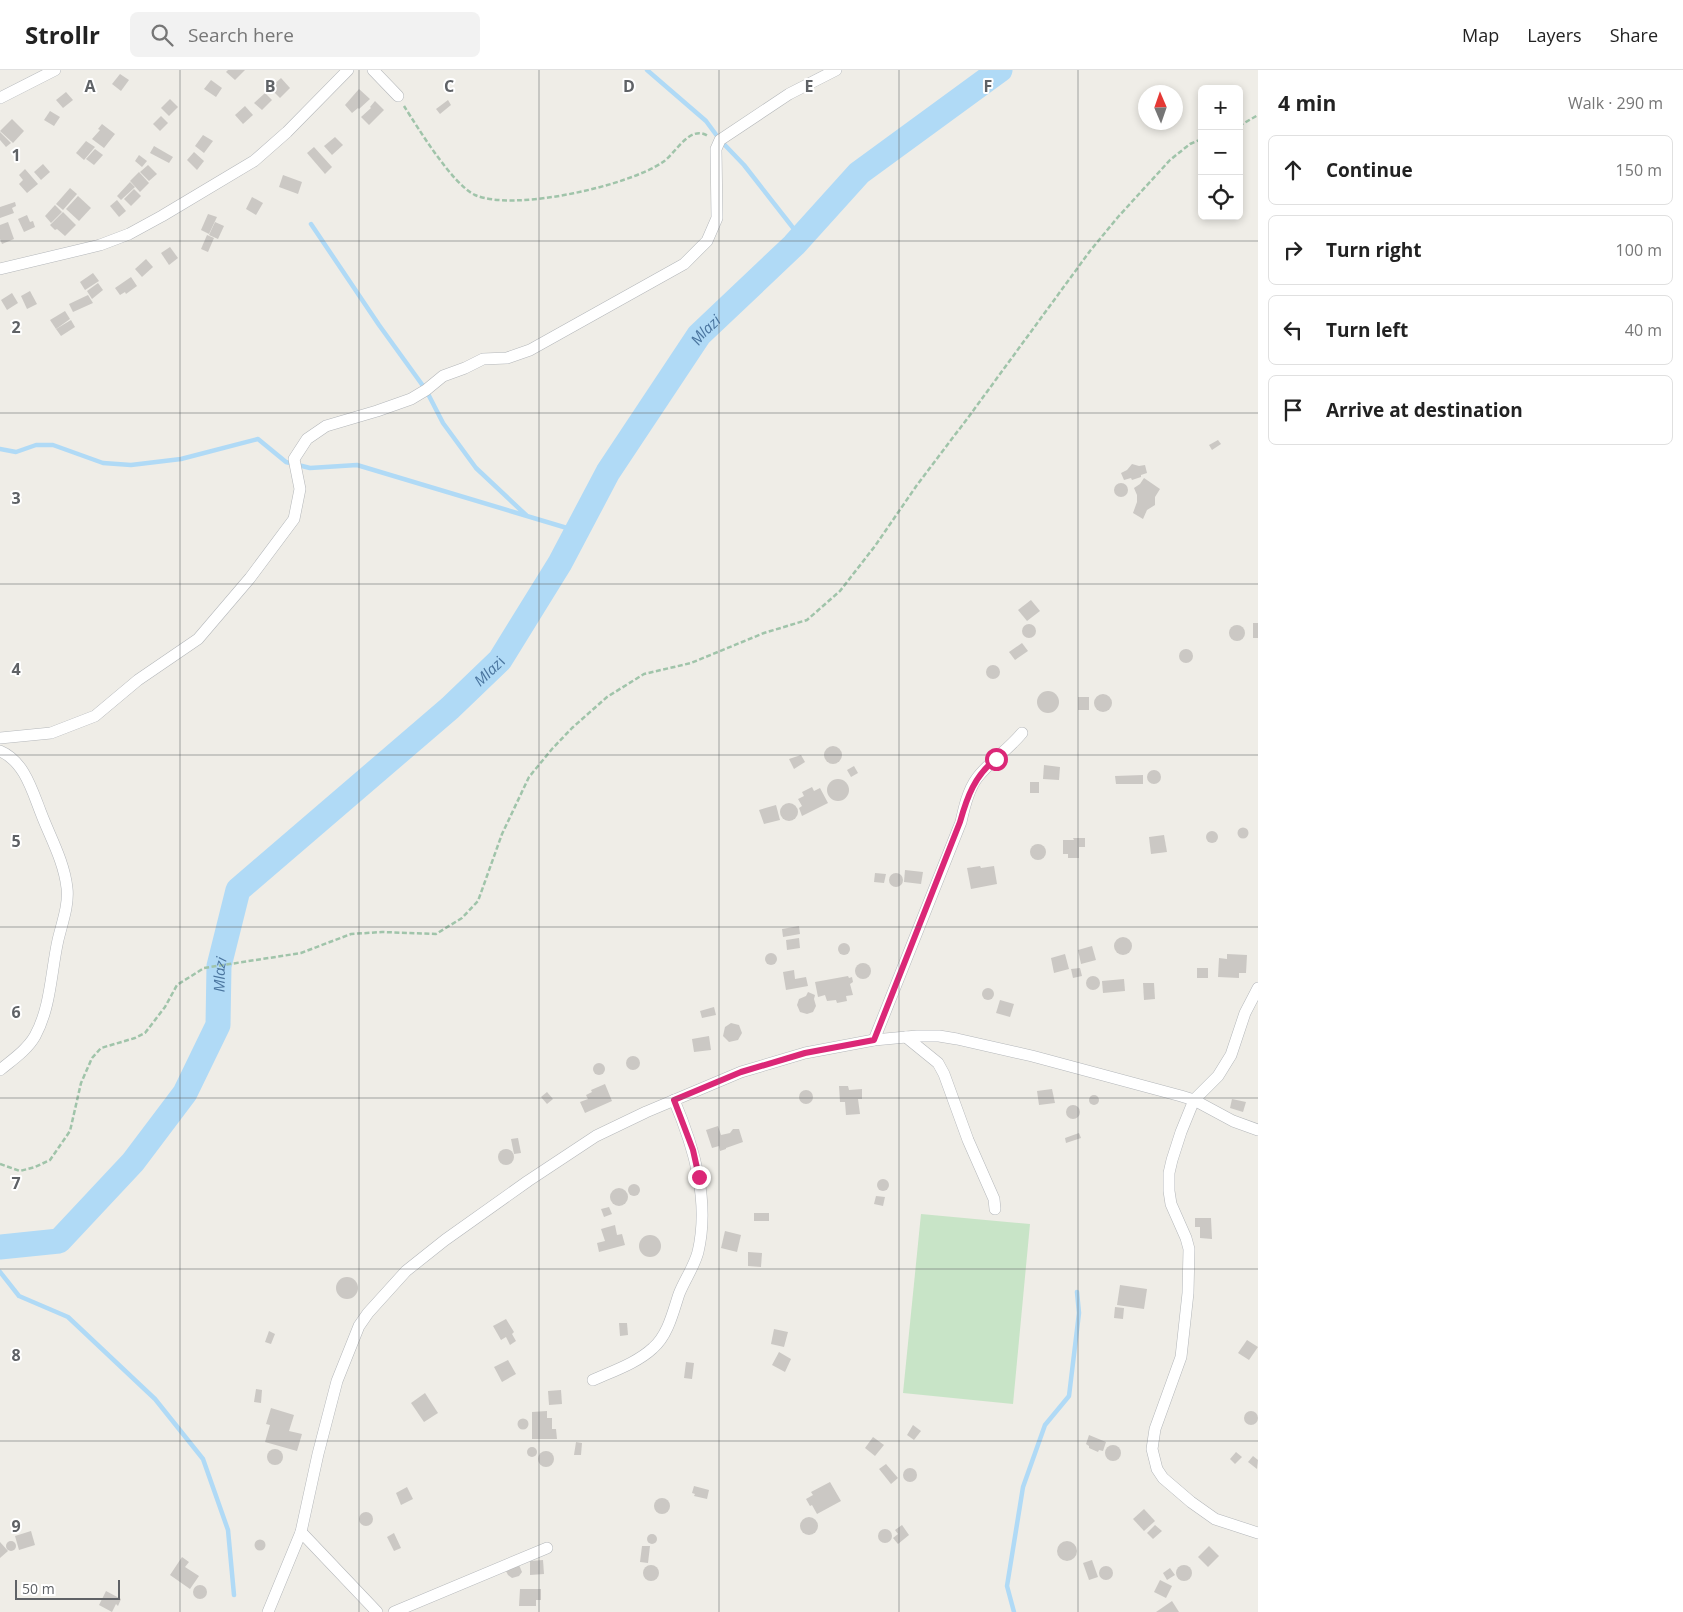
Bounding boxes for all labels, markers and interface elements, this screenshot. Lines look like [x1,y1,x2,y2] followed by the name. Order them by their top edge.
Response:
[130,12,480,57] search box
[25,18,100,51] text: Strollr
[148,21,176,49] icon: search
[188,22,294,48] text: Search here
[1462,23,1499,47] text: Map
[1527,23,1582,47] text: Layers
[1610,23,1658,47] text: Share
[84,75,96,97] text: A
[265,75,275,97] text: B
[444,75,454,97] text: C
[623,75,635,97] text: D
[805,75,814,97] text: E
[984,75,992,97] text: F
[1138,85,1183,130] north arrow
[1198,85,1243,220] map controls
[1198,85,1243,130] button: +
[1278,89,1336,117] text: 4 min
[1568,92,1663,114] text: Walk · 290 m
[1198,130,1243,175] button: −
[11,144,21,166] text: 1
[1279,156,1307,184] icon: ahead
[1326,157,1413,183] text: Continue
[1616,159,1662,181] text: 150 m
[1198,175,1243,220] button: locate
[1279,236,1307,264] icon: right
[1326,237,1421,263] text: Turn right
[1616,239,1662,261] text: 100 m
[685,310,725,349] water label: Mlazi
[11,316,21,338] text: 2
[1279,316,1307,344] icon: left
[1326,317,1408,343] text: Turn left
[1625,319,1662,341] text: 40 m
[1279,396,1307,424] icon: arrive
[1326,397,1523,423] text: Arrive at destination
[11,487,21,509] text: 3
[469,653,510,690] water label: Mlazi
[11,658,21,680] text: 4
[985,748,1008,771] route start
[11,830,21,852] text: 5
[209,955,231,992] water label: Mlazi
[11,1001,21,1023] text: 6
[688,1166,711,1189] route end
[11,1172,21,1194] text: 7
[11,1344,21,1366] text: 8
[11,1515,21,1537] text: 9
[15,1577,120,1600] scale bar
[22,1579,55,1598] text: 50 m

